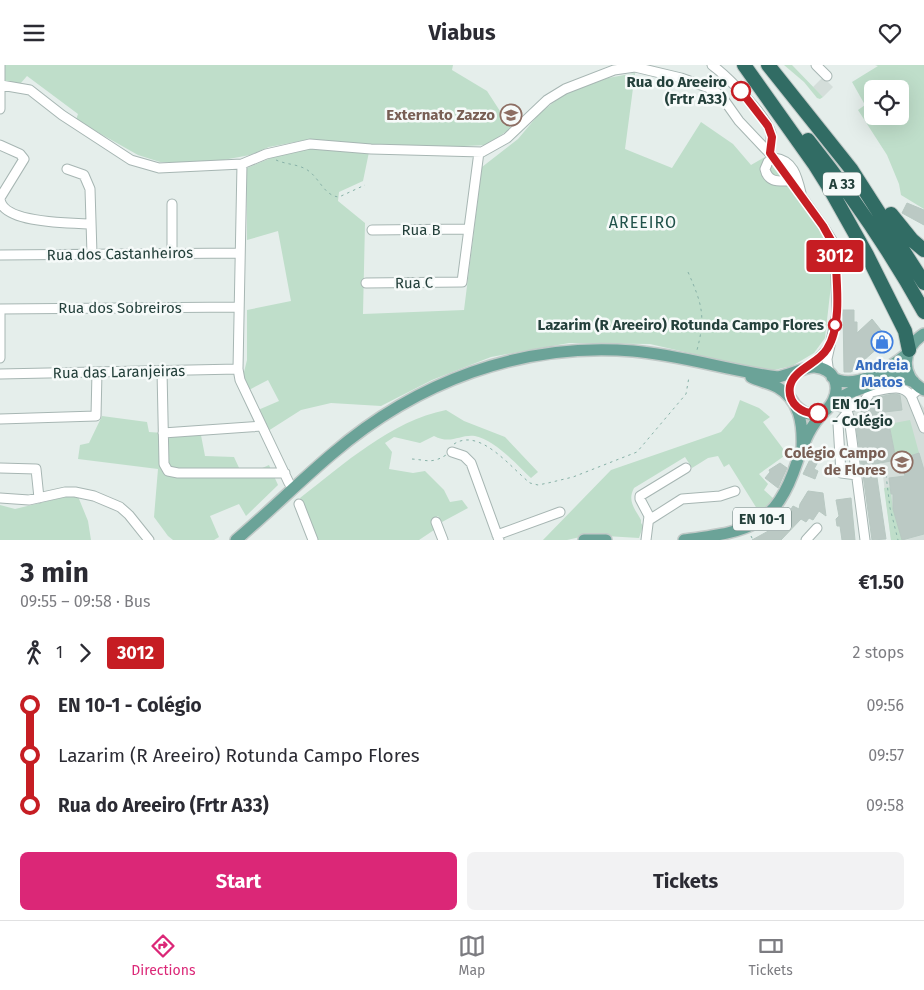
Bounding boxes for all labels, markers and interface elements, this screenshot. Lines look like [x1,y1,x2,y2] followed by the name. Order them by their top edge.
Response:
[20,19,48,47] icon: menu
[428,19,496,46] text: Viabus
[876,19,904,47] icon: heart
[627,73,727,108] place label: Rua do Areeiro (Frtr A33)
[864,80,909,125] map controls
[864,80,909,125] button: locate
[731,81,751,101] marker: Rua do Areeiro (Frtr A33)
[499,103,523,127] school or university icon: Externato Zazzo
[386,106,495,124] place label: Externato Zazzo
[823,173,861,195] road number: A 33
[609,213,677,232] district label: AREEIRO
[401,221,441,239] street label: Rua B
[800,240,870,272] line badge: 3012
[47,244,193,264] street label: Rua dos Castanheiros
[816,245,854,267] text: 3012
[395,274,434,292] street label: Rua C
[58,299,182,317] street label: Rua dos Sobreiros
[538,316,824,334] place label: Lazarim (R Areeiro) Rotunda Campo Flores
[828,318,842,332] marker: Lazarim (R Areeiro) Rotunda Campo Flores
[870,330,894,354] shop icon: Andreia Matos
[855,356,908,391] place label: Andreia Matos
[53,362,185,382] street label: Rua das Laranjeiras
[832,395,893,430] place label: EN 10-1 - Colégio
[808,403,828,423] marker: EN 10-1 - Colégio
[784,444,886,479] place label: Colégio Campo de Flores
[890,450,914,474] school or university icon: Colégio Campo de Flores
[733,507,791,531] road number: EN 10-1
[20,556,89,589] text: 3 min
[858,571,904,594] text: €1.50
[20,592,151,611] text: 09:55 – 09:58 · Bus
[20,639,48,667] icon: walk
[71,639,99,667] icon: forward
[117,642,154,664] text: 3012
[56,643,63,662] text: 1
[853,643,904,662] text: 2 stops
[58,694,202,717] text: EN 10-1 - Colégio
[866,696,904,715] text: 09:56
[58,744,420,767] text: Lazarim (R Areeiro) Rotunda Campo Flores
[868,746,904,765] text: 09:57
[58,794,269,817] text: Rua do Areeiro (Frtr A33)
[866,796,904,815] text: 09:58
[20,852,457,910] button: Start
[467,852,904,910] button: Tickets
[131,932,195,979] tab: Directions
[458,932,486,979] tab: Map
[749,932,793,979] tab: Tickets

